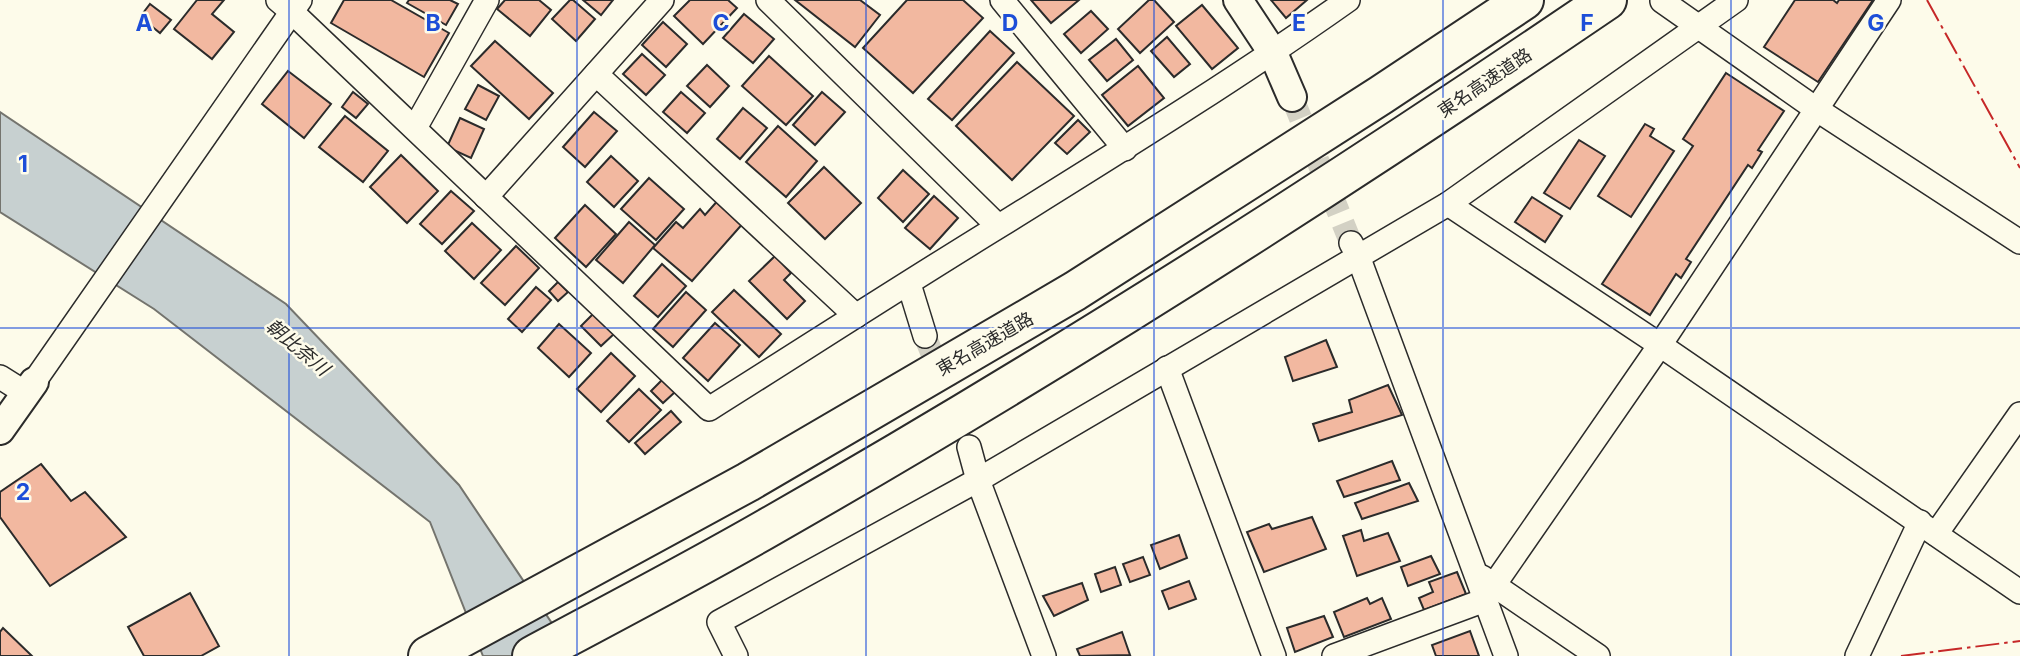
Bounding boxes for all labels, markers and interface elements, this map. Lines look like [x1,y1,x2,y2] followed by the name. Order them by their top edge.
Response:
[135,9,153,37] text: A
[425,9,441,37] text: B
[712,9,730,37] text: C
[1002,9,1018,37] text: D
[1292,9,1306,37] text: E
[1580,9,1594,37] text: F
[1867,9,1885,37] text: G
[1434,44,1535,121] street label: 東名高速道路
[18,150,28,178] text: 1
[933,307,1037,380] street label: 東名高速道路
[261,314,336,382] water label: 朝比奈川
[16,478,30,506] text: 2

